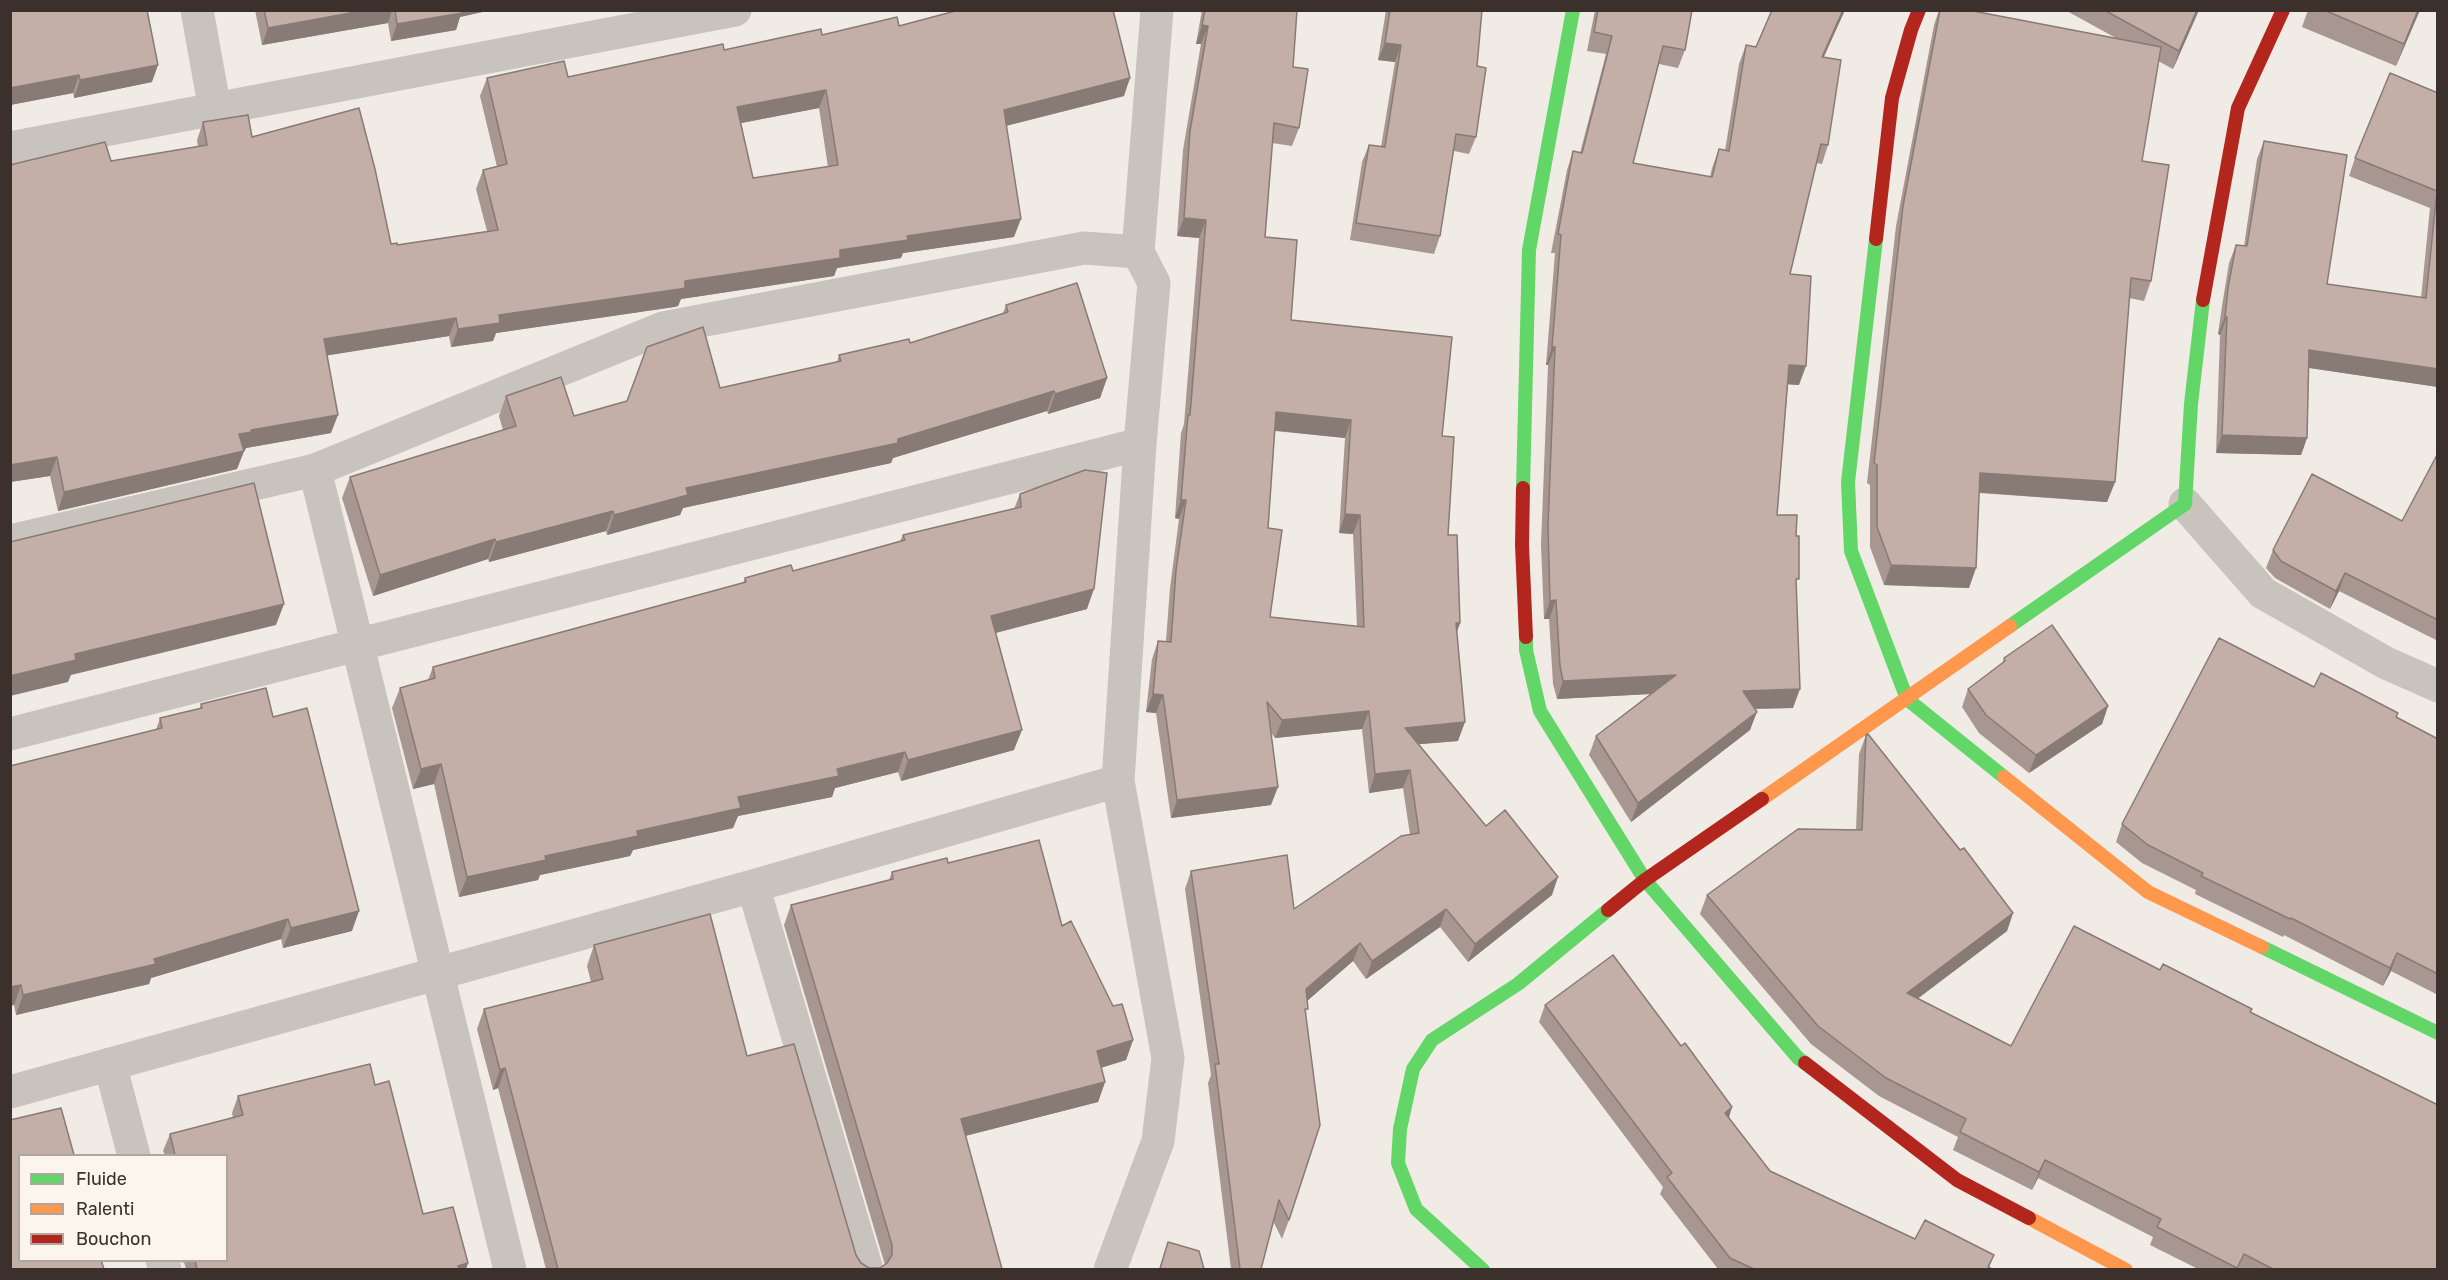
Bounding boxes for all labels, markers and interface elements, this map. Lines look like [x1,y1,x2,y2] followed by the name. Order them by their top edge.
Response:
[18,1154,228,1262] legend
[76,1168,127,1190] text: Fluide
[76,1198,134,1220] text: Ralenti
[76,1228,151,1250] text: Bouchon

